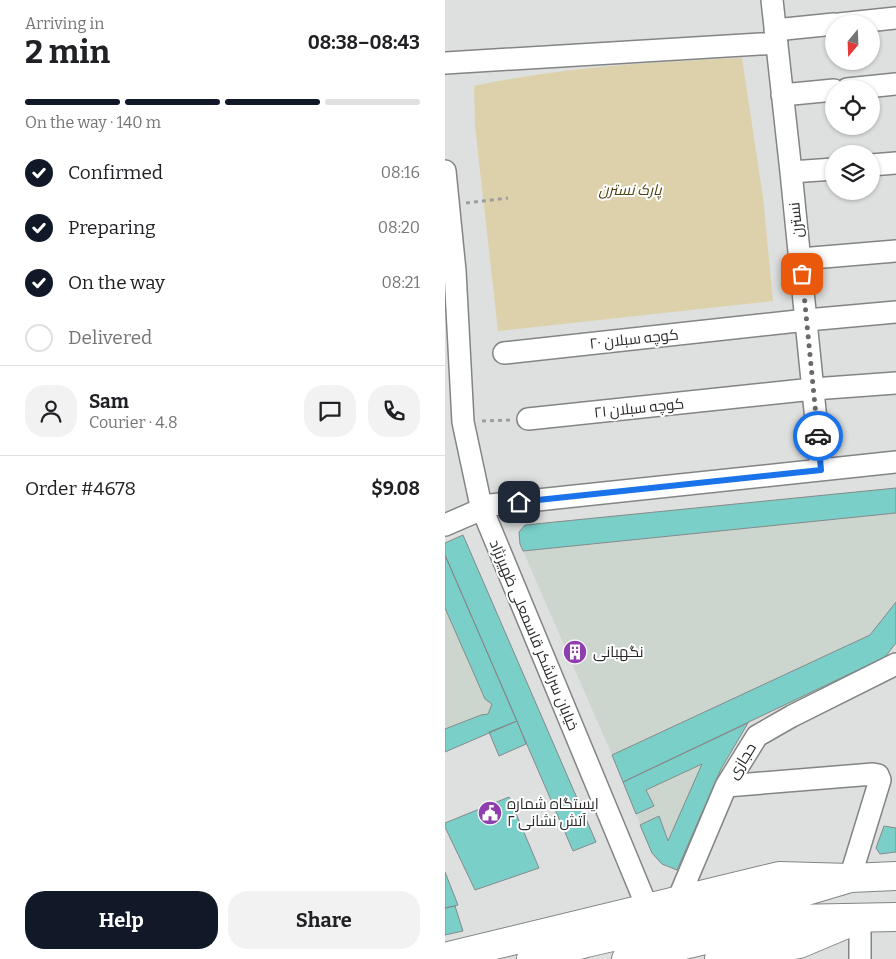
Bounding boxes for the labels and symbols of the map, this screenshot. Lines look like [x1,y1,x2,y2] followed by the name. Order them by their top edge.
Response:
[825,15,880,70] north arrow
[599,181,662,200] park label: پارک نسترن
[785,201,808,239] street label: نسترن
[781,253,823,295] pin
[589,325,680,354] street label: کوچه سبلان ۲۰
[593,394,685,423] street label: کوچه سبلان ۲۱
[793,411,843,461] courier
[498,481,540,523] pin
[485,537,582,734] street label: خیابان سرلشکر قاسمعلی ظهیرنژاد
[562,639,588,665] building icon: نگهبانی
[593,643,644,662] place label: نگهبانی
[724,740,761,783] street label: حجازی
[507,795,599,831] place label: ایستگاه شماره ۲ آتش نشانی
[477,800,503,826] public building icon: ایستگاه شماره ۲ آتش نشانی

